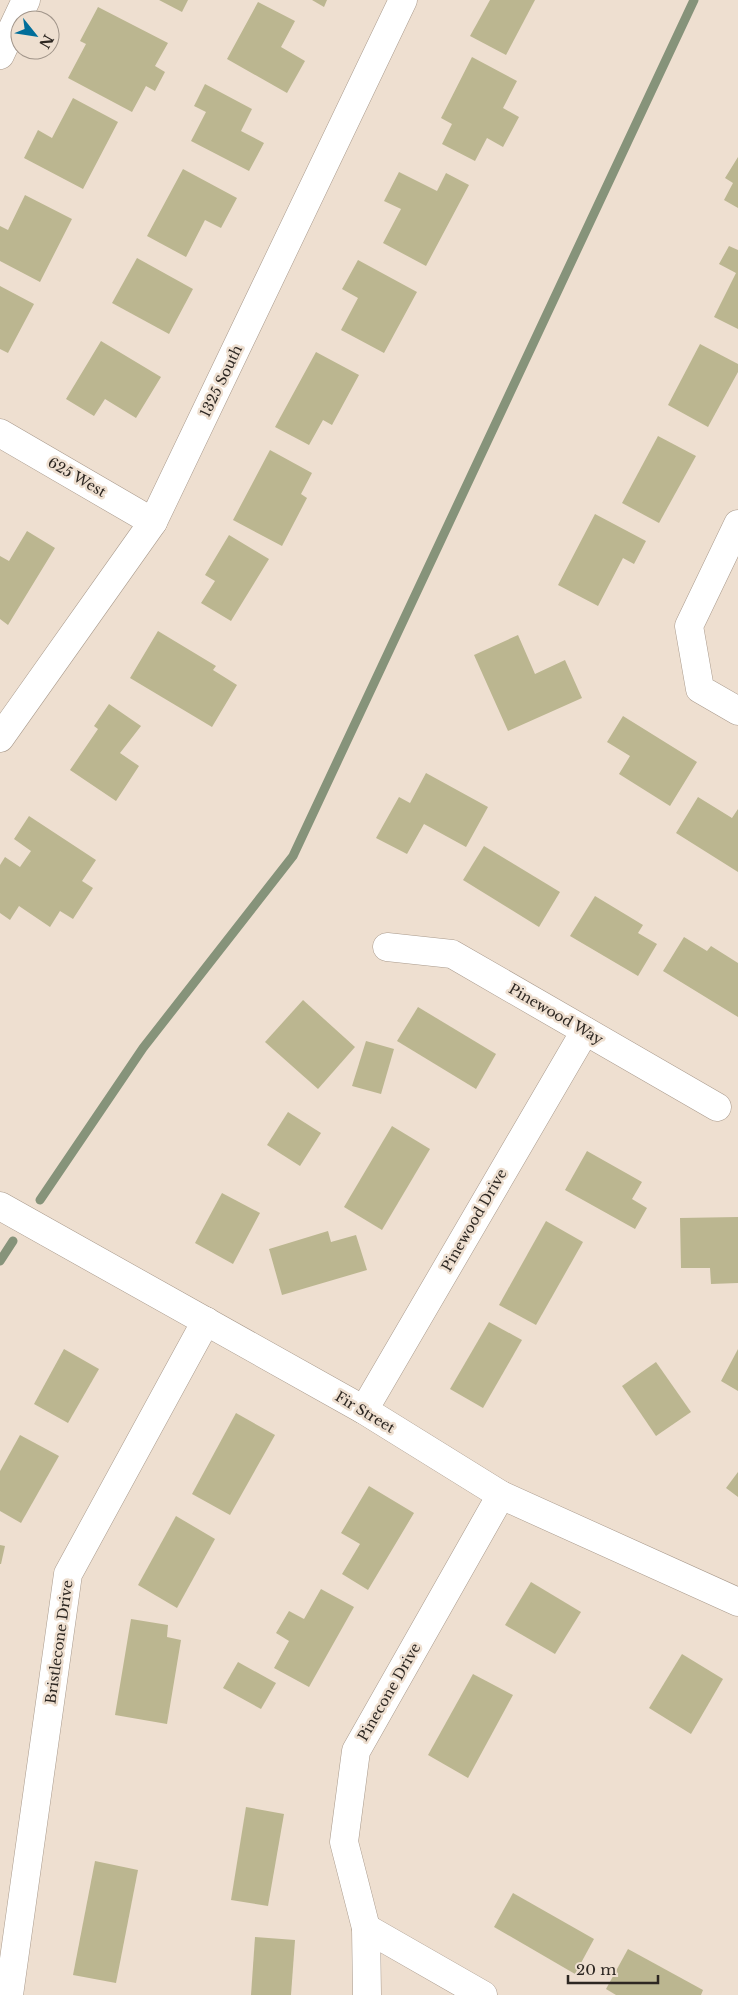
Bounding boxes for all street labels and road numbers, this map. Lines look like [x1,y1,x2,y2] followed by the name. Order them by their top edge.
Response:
[196,342,246,420] street label: 1325 South
[45,453,110,501] street label: 625 West
[505,980,607,1048] street label: Pinewood Way
[437,1166,511,1274] street label: Pinewood Drive
[332,1387,399,1437] street label: Fir Street
[41,1579,77,1705] street label: Bristlecone Drive
[354,1640,424,1744] street label: Pinecone Drive

